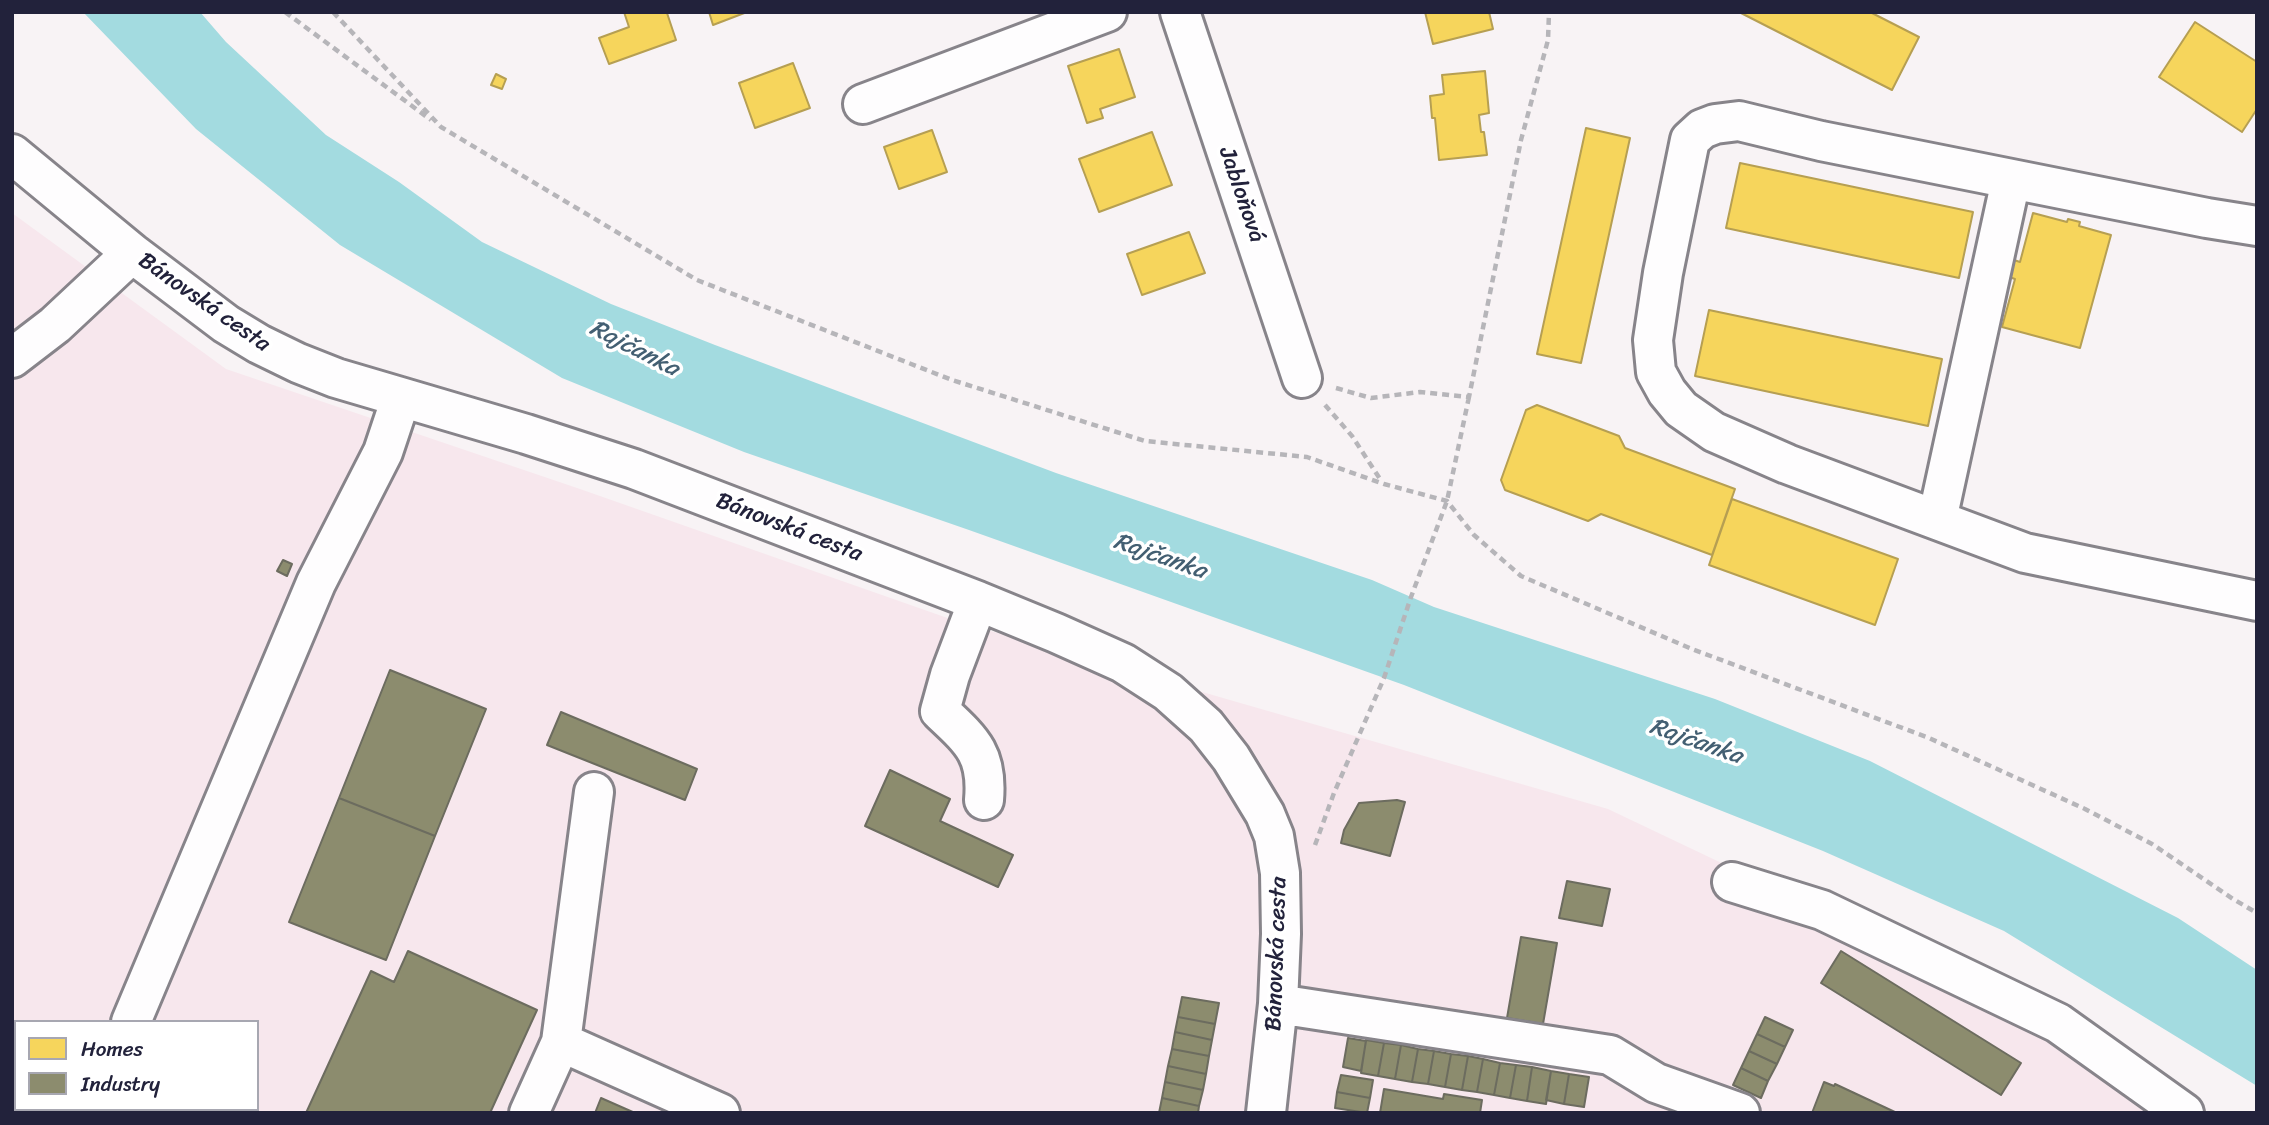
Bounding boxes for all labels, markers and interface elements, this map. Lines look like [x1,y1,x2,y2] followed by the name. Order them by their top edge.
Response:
[1212,144,1270,246] street label: Jabloňová
[133,247,275,359] street label: Bánovská cesta
[585,314,683,384] water label: Rajčanka
[712,487,866,569] street label: Bánovská cesta
[1110,528,1210,586] water label: Rajčanka
[1646,713,1746,771] water label: Rajčanka
[1261,876,1293,1032] street label: Bánovská cesta
[14,1020,259,1111] legend
[81,1030,143,1068] text: Homes
[81,1065,160,1103] text: Industry

